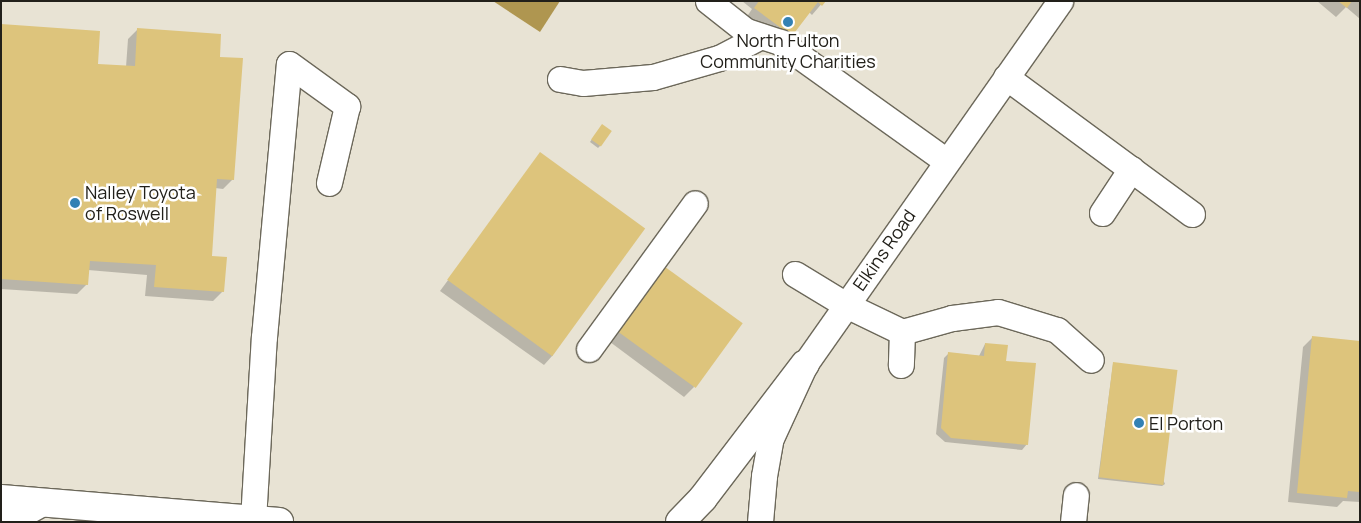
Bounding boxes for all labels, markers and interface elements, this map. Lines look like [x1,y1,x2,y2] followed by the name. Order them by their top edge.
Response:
[782,16,794,28] marker: North Fulton Community Charities
[700,30,876,72] place label: North Fulton Community Charities
[85,182,196,224] place label: Nalley Toyota of Roswell
[69,197,81,209] marker: Nalley Toyota of Roswell
[848,205,920,295] street label: Elkins Road
[1149,412,1223,434] place label: El Porton
[1133,417,1145,429] marker: El Porton

